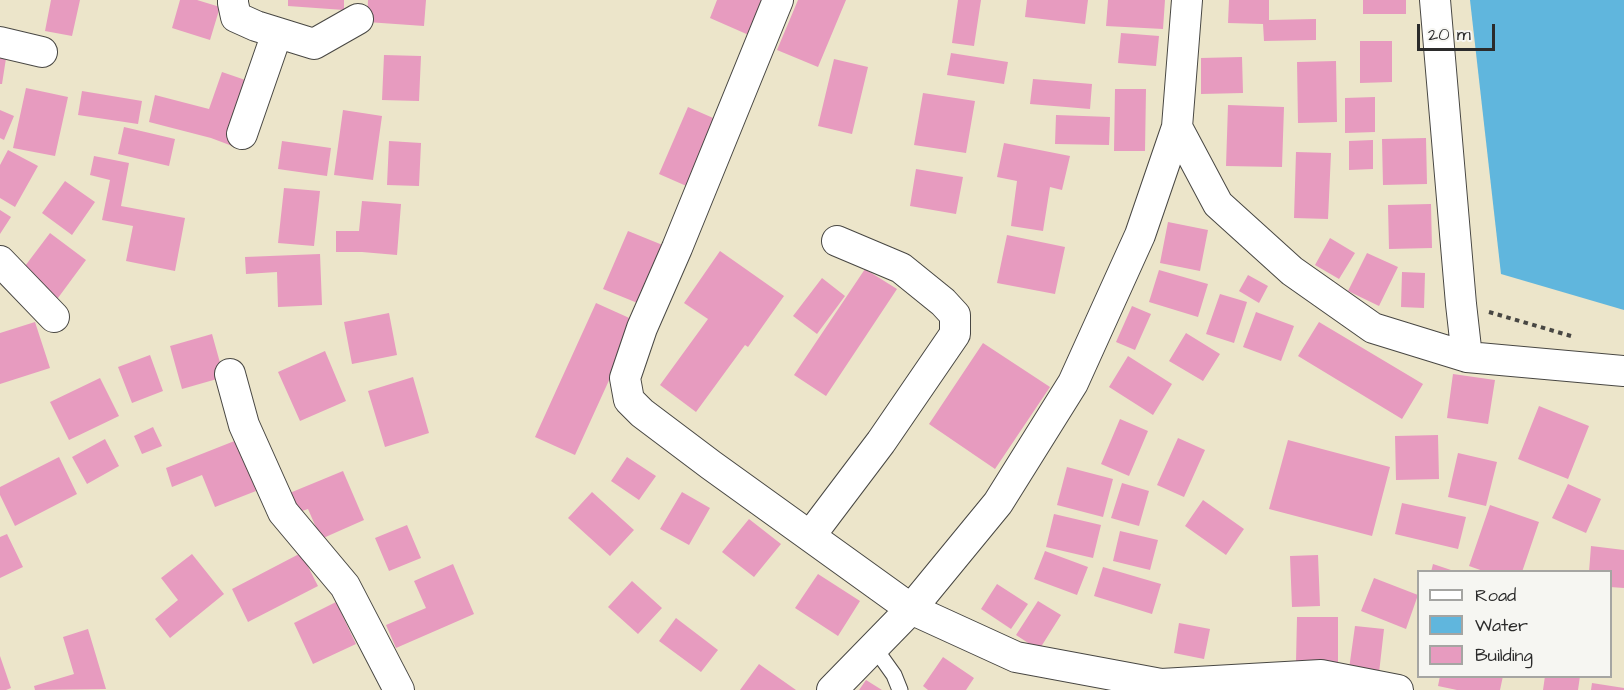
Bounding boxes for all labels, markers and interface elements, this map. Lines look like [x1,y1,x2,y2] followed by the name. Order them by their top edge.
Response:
[1420,12,1498,50] scale bar
[1428,22,1471,47] text: 20 m
[1417,570,1612,678] legend
[1475,583,1516,608] text: Road
[1475,613,1528,638] text: Water
[1475,643,1533,668] text: Building

